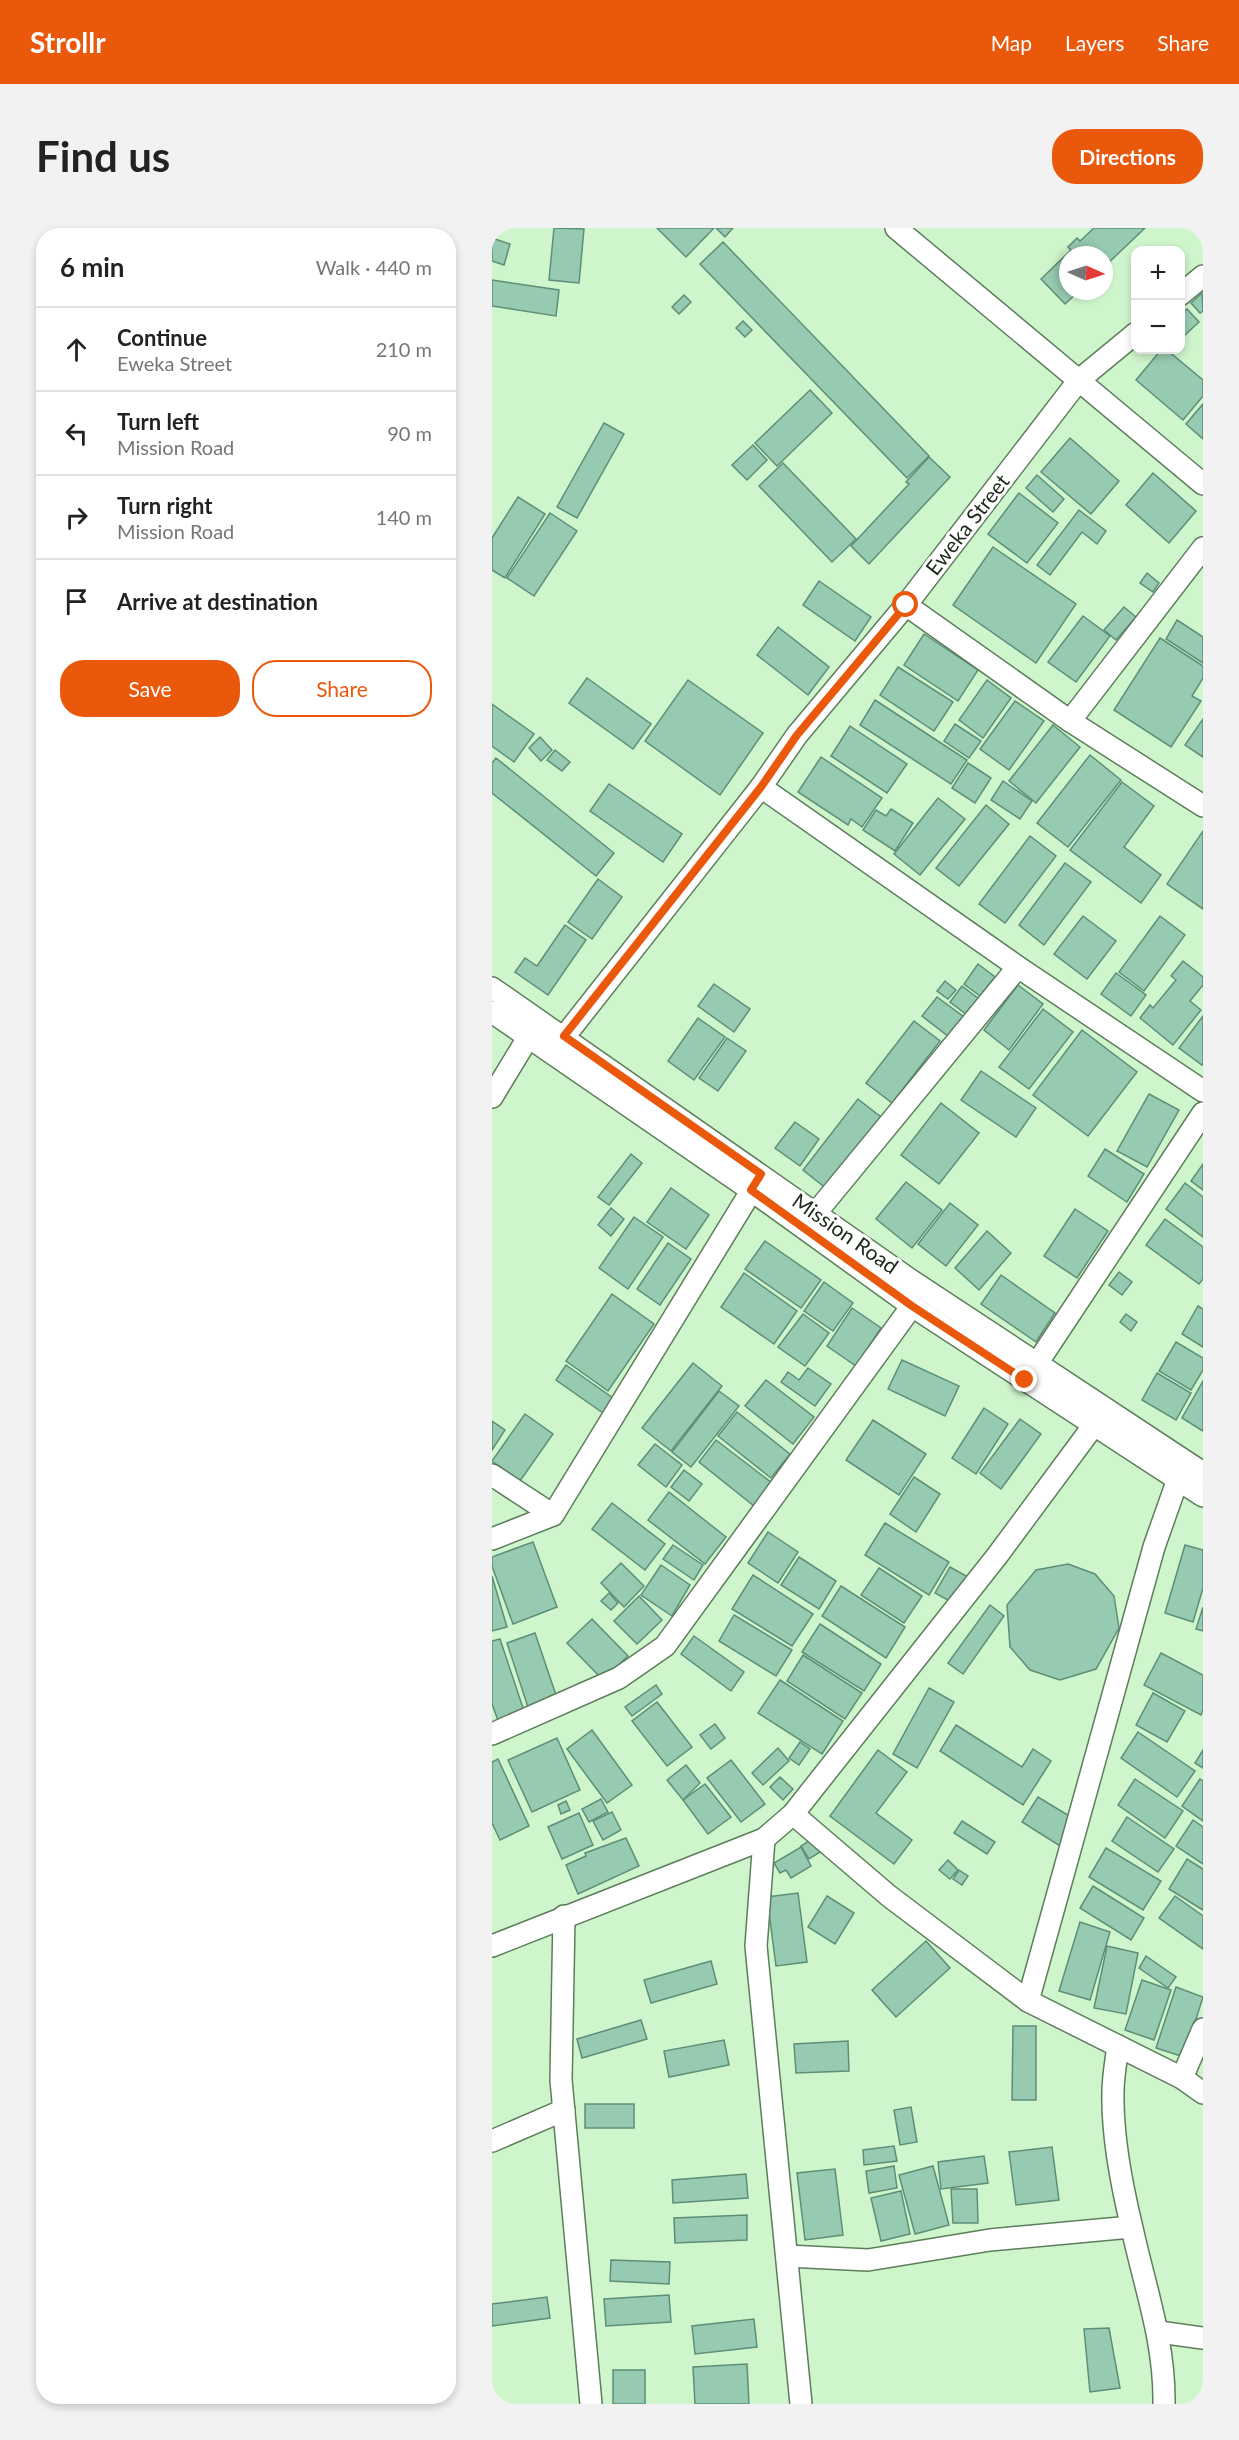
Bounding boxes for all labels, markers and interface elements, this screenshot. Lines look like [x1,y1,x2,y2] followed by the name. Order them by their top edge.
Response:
[30,25,106,59] text: Strollr
[991,30,1032,55] text: Map
[1065,30,1124,55] text: Layers
[1157,30,1209,55] text: Share
[1052,129,1203,184] button: Directions
[36,131,170,181] text: Find us
[1059,246,1113,300] north arrow
[1131,246,1185,354] map controls
[1131,246,1185,300] button: +
[60,251,124,283] text: 6 min
[316,255,432,279] text: Walk · 440 m
[1131,300,1185,354] button: −
[117,324,207,351] text: Continue
[60,333,93,366] icon: ahead
[376,337,432,361] text: 210 m
[117,351,232,375] text: Eweka Street
[117,408,199,435] text: Turn left
[60,417,93,450] icon: left
[387,421,432,445] text: 90 m
[117,435,234,459] text: Mission Road
[920,468,1014,579] street label: Eweka Street
[117,492,212,519] text: Turn right
[60,501,93,534] icon: right
[376,505,432,529] text: 140 m
[117,519,234,543] text: Mission Road
[60,585,93,618] icon: arrive
[117,588,318,615] text: Arrive at destination
[892,591,918,617] route start
[60,660,240,717] button: Save
[252,660,432,717] button: Share
[788,1187,903,1278] street label: Mission Road
[1011,1366,1037,1392] route end

